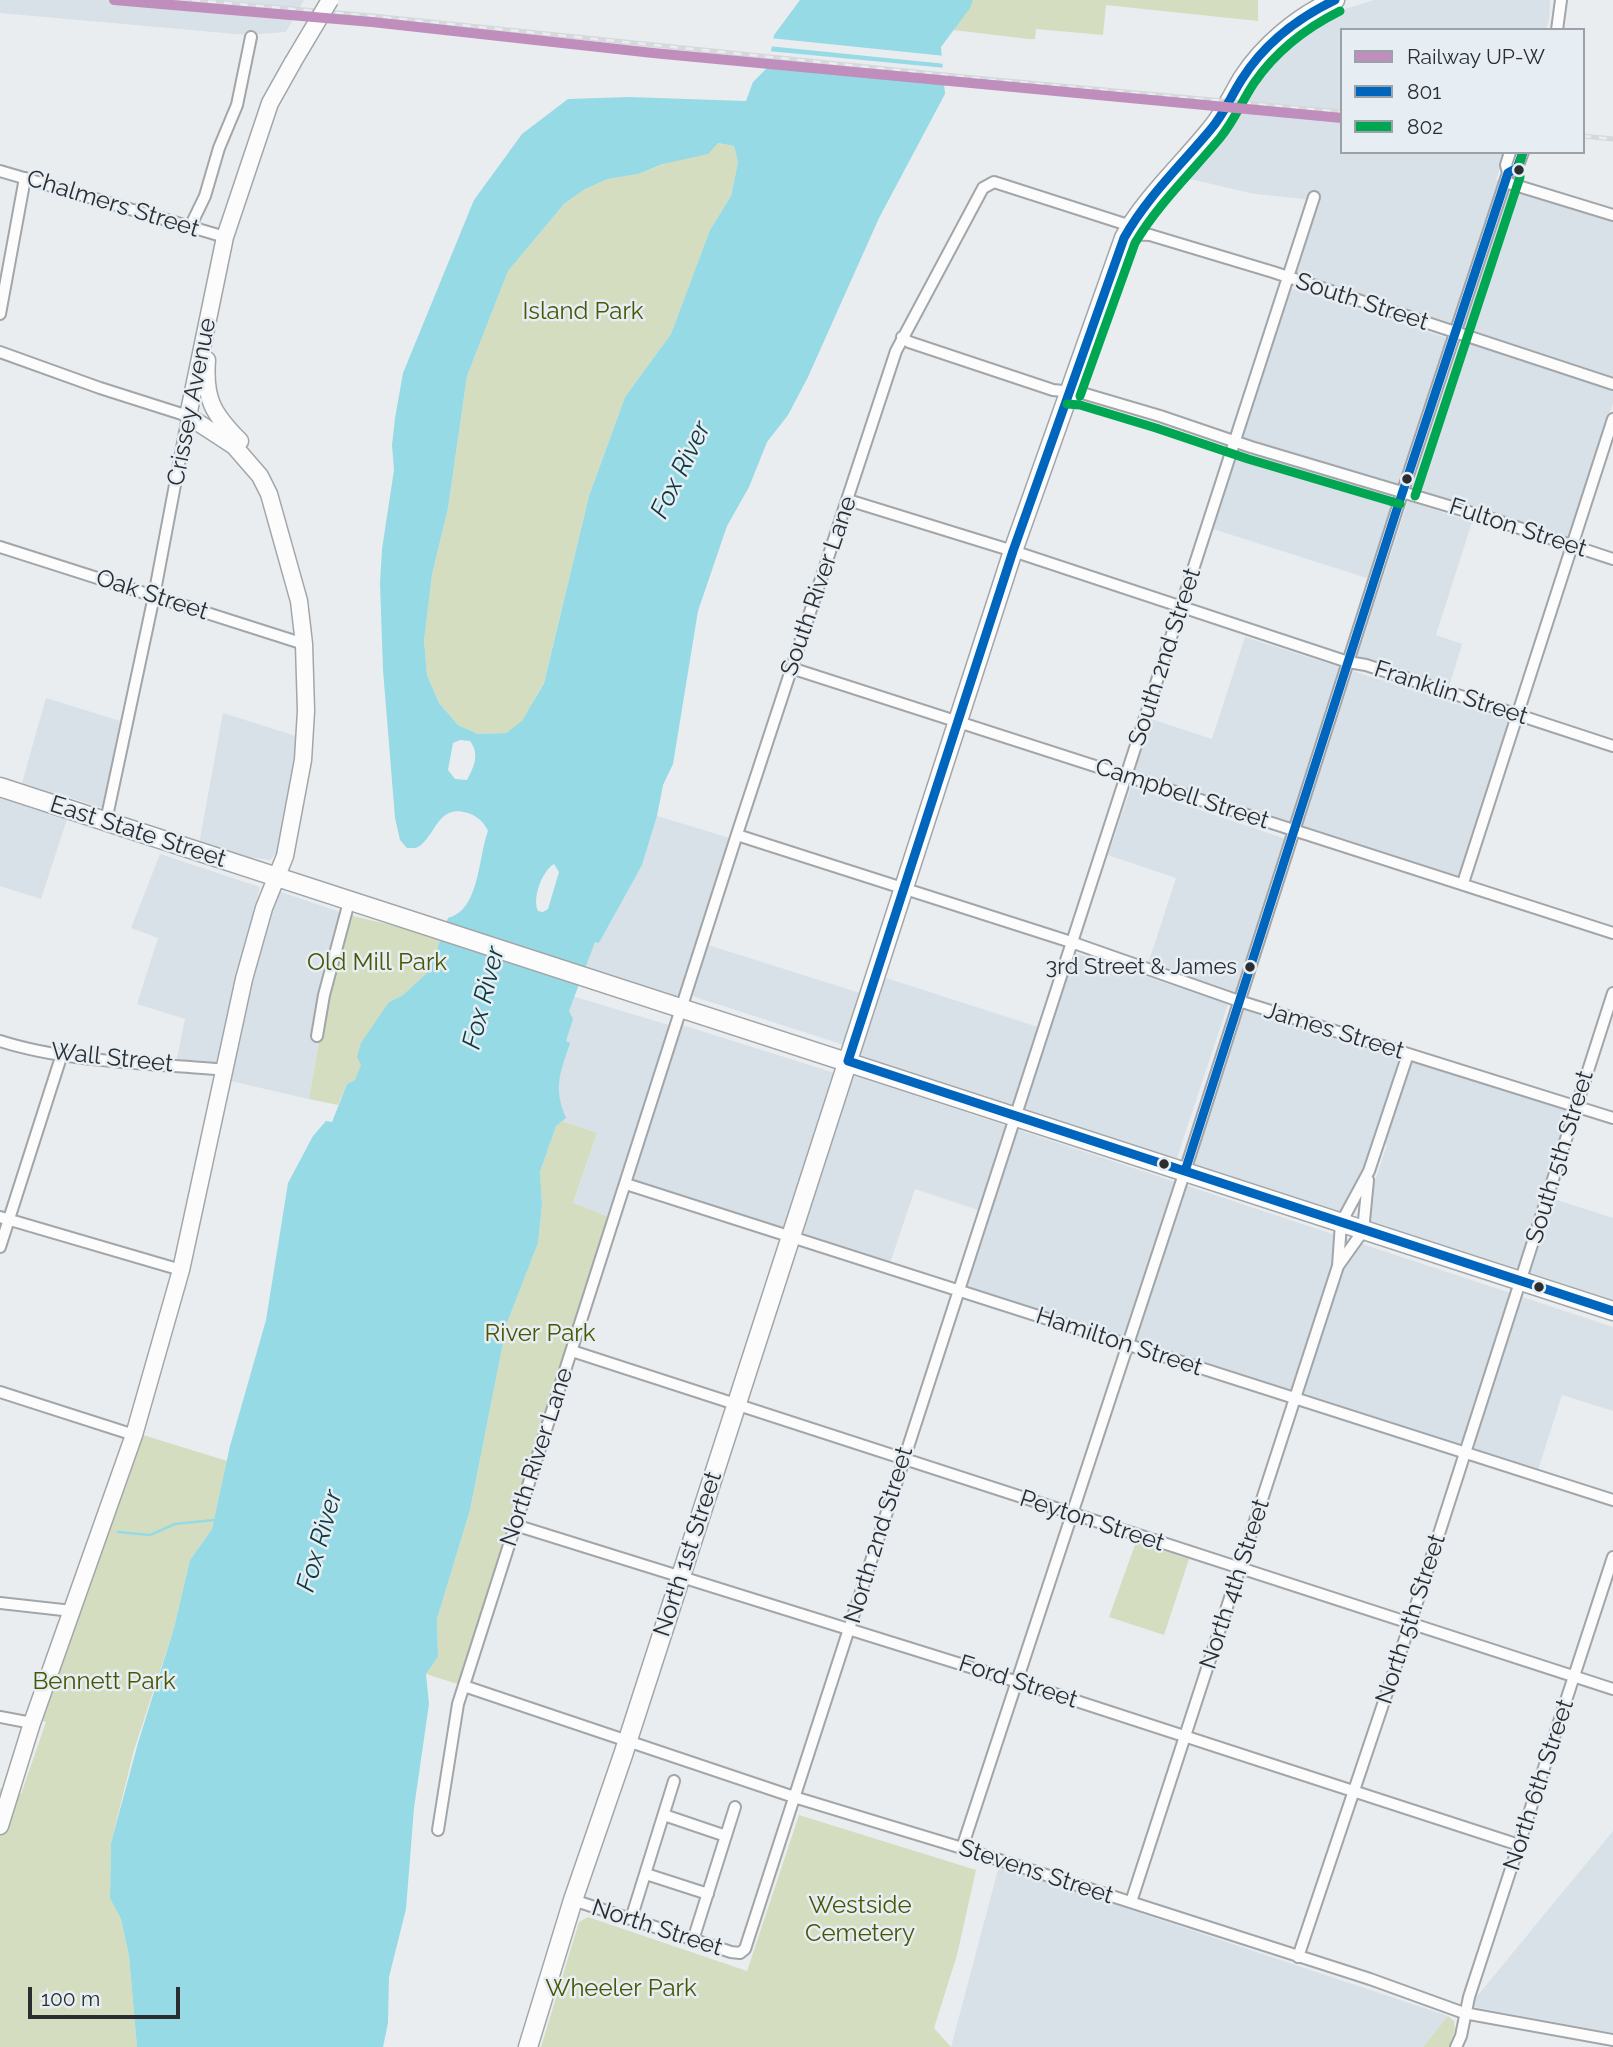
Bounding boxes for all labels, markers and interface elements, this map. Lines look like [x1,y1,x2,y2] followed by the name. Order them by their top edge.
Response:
[1340,28,1585,154] legend
[1407,44,1545,69] text: Railway UP-W
[1407,79,1441,104] text: 801
[1407,114,1443,139] text: 802
[1512,163,1526,177] unlabelled marker
[23,164,203,244] street label: Chalmers Street
[1292,267,1432,337] street label: South Street
[522,298,644,326] park label: Island Park
[162,316,222,488] street label: Crissey Avenue
[644,416,718,524] water label: Fox River
[1400,472,1414,486] unlabelled marker
[775,492,863,680] street label: South River Lane
[1446,492,1590,564] street label: Fulton Street
[92,563,212,627] street label: Oak Street
[1123,564,1207,750] street label: South 2nd Street
[1371,655,1531,731] street label: Franklin Street
[1091,752,1273,836] street label: Campbell Street
[46,790,230,874] street label: East State Street
[456,944,512,1052] water label: Fox River
[307,949,447,977] park label: Old Mill Park
[1046,954,1237,980] place label: 3rd Street & James
[1243,960,1257,974] marker: 3rd Street & James
[1261,996,1407,1066] street label: James Street
[50,1037,174,1079] street label: Wall Street
[1520,1067,1600,1247] street label: South 5th Street
[1157,1157,1171,1171] unlabelled marker
[1532,1280,1546,1294] unlabelled marker
[1032,1302,1206,1382] street label: Hamilton Street
[485,1320,595,1348] park label: River Park
[495,1364,579,1550] street label: North River Lane
[838,1443,920,1627] street label: North 2nd Street
[648,1468,728,1640] street label: North 1st Street
[1016,1484,1168,1558] street label: Peyton Street
[291,1487,349,1595] water label: Fox River
[1194,1495,1276,1673] street label: North 4th Street
[1370,1530,1452,1708] street label: North 5th Street
[955,1649,1081,1715] street label: Ford Street
[32,1668,176,1696] park label: Bennett Park
[1498,1696,1580,1874] street label: North 6th Street
[955,1833,1117,1911] street label: Stevens Street
[805,1892,915,1948] park label: Westside Cemetery
[588,1893,726,1963] street label: North Street
[32,1974,184,2018] scale bar
[545,1975,697,2003] park label: Wheeler Park
[41,1986,100,2011] text: 100 m

